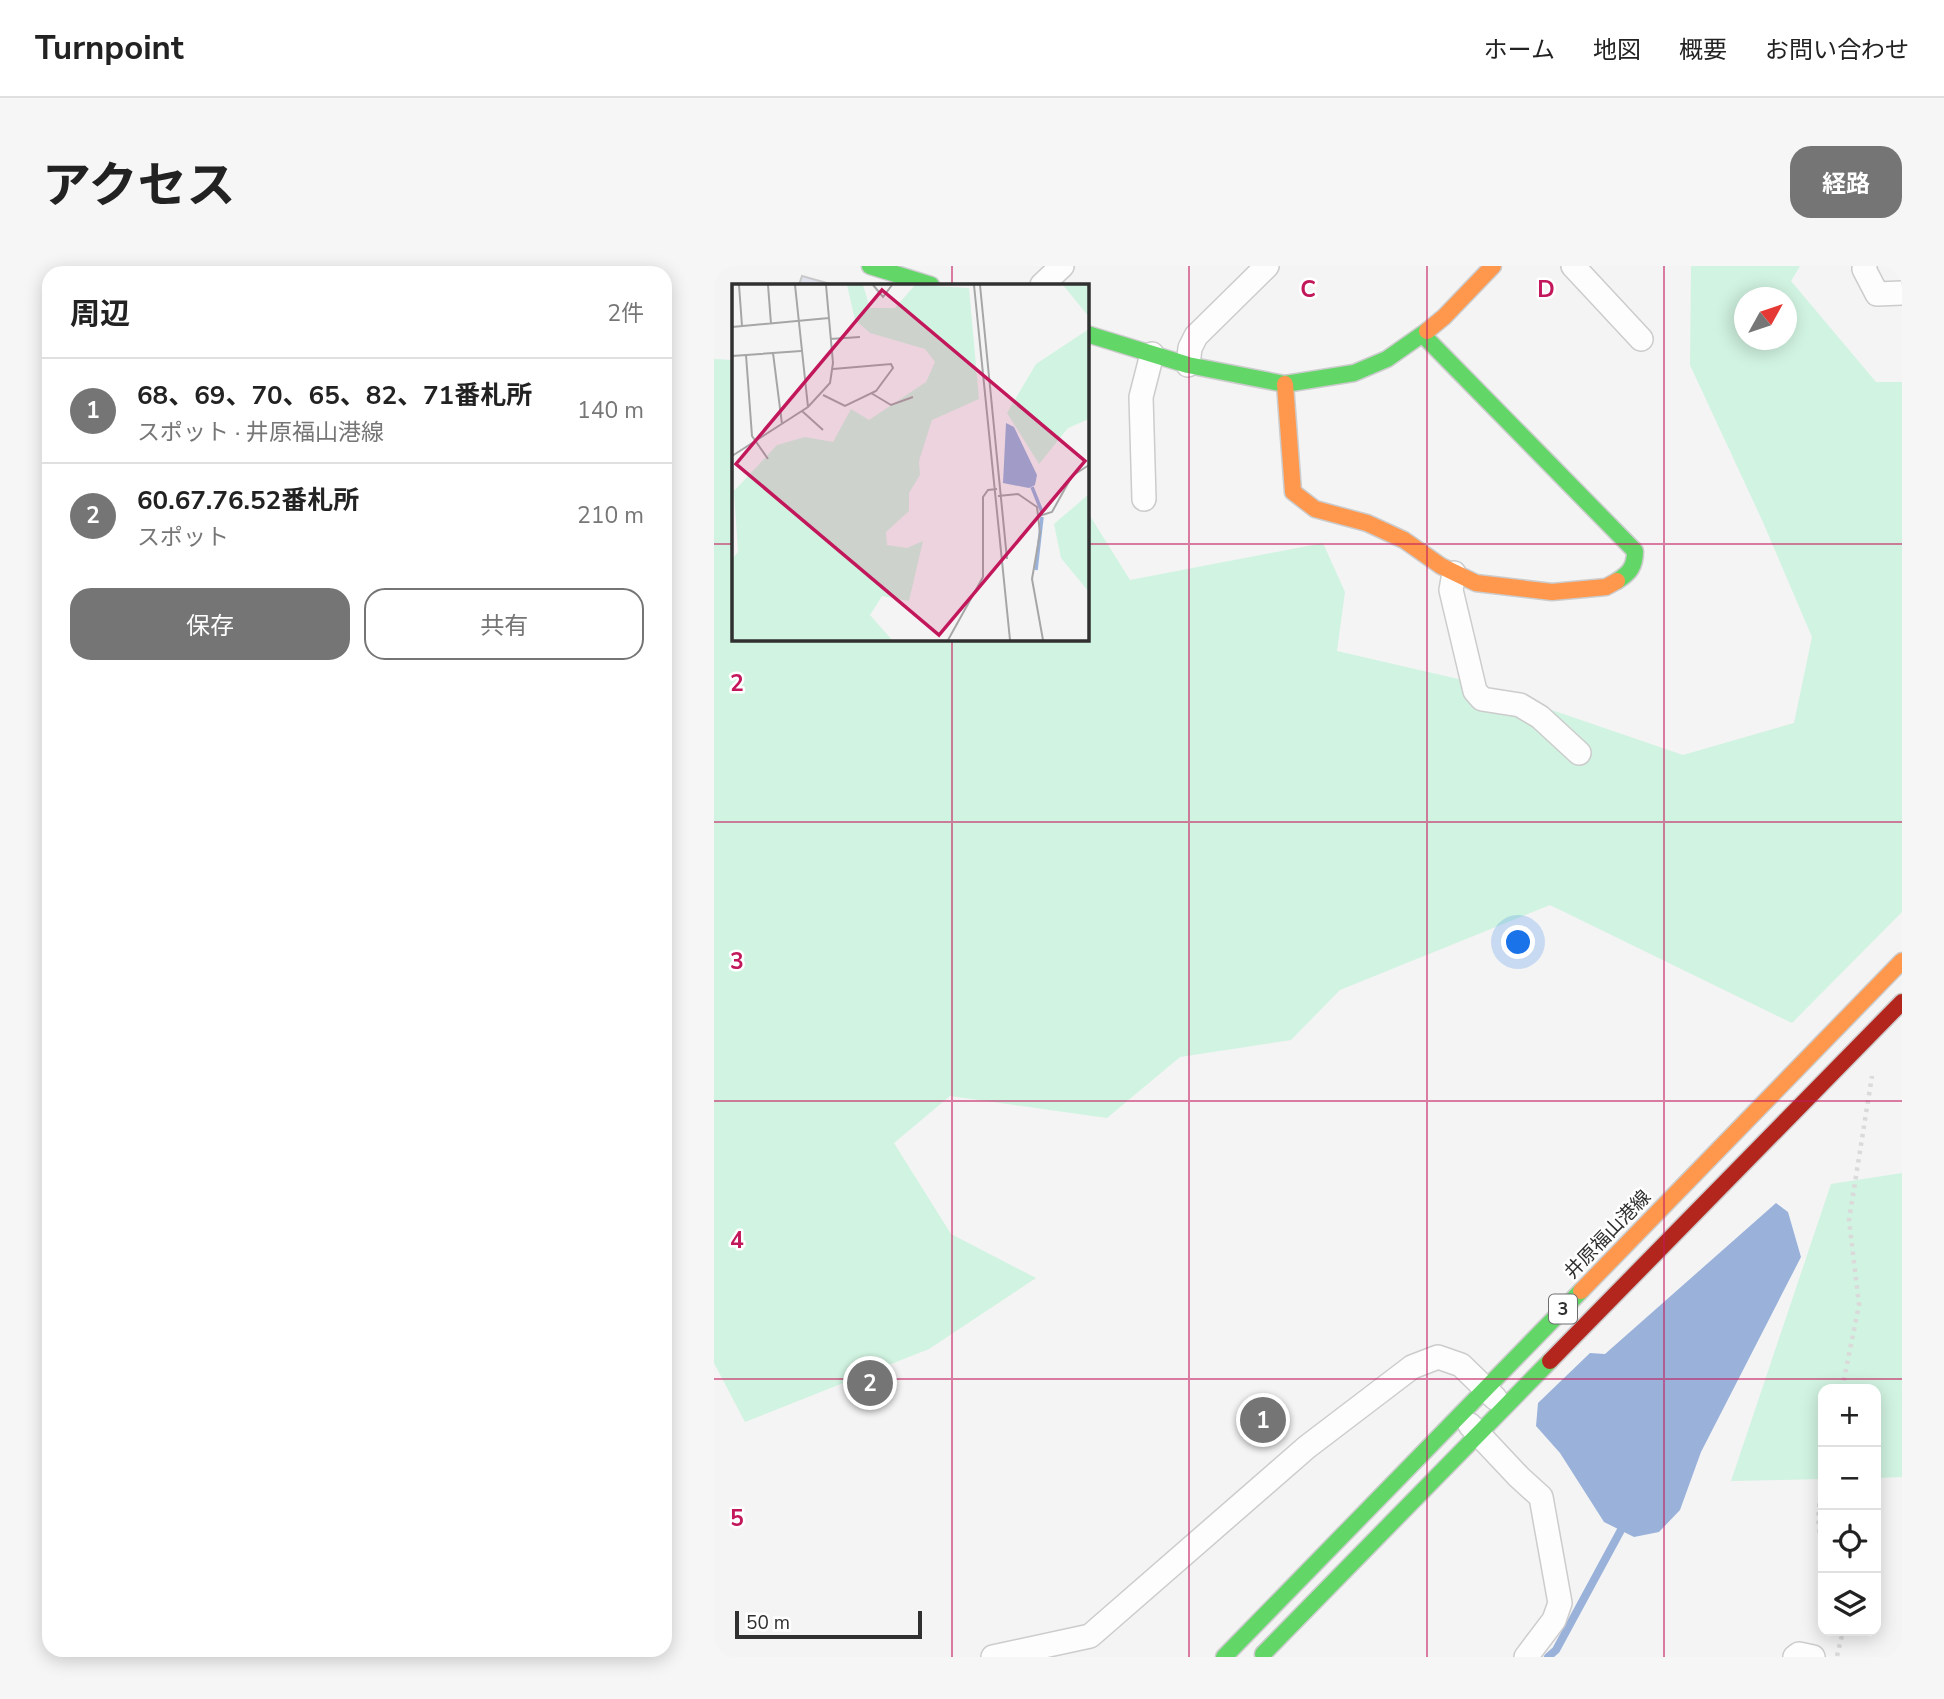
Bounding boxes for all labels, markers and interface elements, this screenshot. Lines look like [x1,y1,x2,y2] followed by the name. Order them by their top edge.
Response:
[35,26,184,71] text: Turnpoint
[1484,34,1555,66] text: ホーム
[1593,34,1641,66] text: 地図
[1679,34,1727,66] text: 概要
[1765,34,1909,66] text: お問い合わせ
[1790,146,1902,218] button: 経路
[42,152,236,219] text: アクセス
[1300,274,1316,305] text: C
[1537,274,1555,305] text: D
[732,284,1088,640] inset map
[1734,287,1797,350] north arrow
[70,294,130,335] text: 周辺
[607,298,644,329] text: 2件
[137,378,532,413] text: 68、69、70、65、82、71番札所
[86,395,100,426] text: 1
[577,395,644,426] text: 140 m
[137,417,384,448] text: スポット · 井原福山港線
[137,483,359,518] text: 60.67.76.52番札所
[86,500,100,531] text: 2
[577,500,644,531] text: 210 m
[137,522,229,553] text: スポット
[70,588,350,660] button: 保存
[364,588,644,660] button: 共有
[730,668,744,699] text: 2
[1501,925,1535,959] your location
[730,946,744,977] text: 3
[1559,1185,1657,1285] street label: 井原福山港線
[730,1225,744,1256] text: 4
[1549,1294,1577,1324] road number: 3
[847,1357,893,1409] pin: 2
[1818,1384,1881,1636] map controls
[1818,1384,1881,1447] button: +
[1240,1394,1286,1446] pin: 1
[1818,1447,1881,1510] button: −
[730,1503,744,1534] text: 5
[1818,1510,1881,1573] button: locate
[1818,1573,1881,1636] button: layers
[735,1608,922,1640] scale bar
[746,1610,790,1636] text: 50 m

